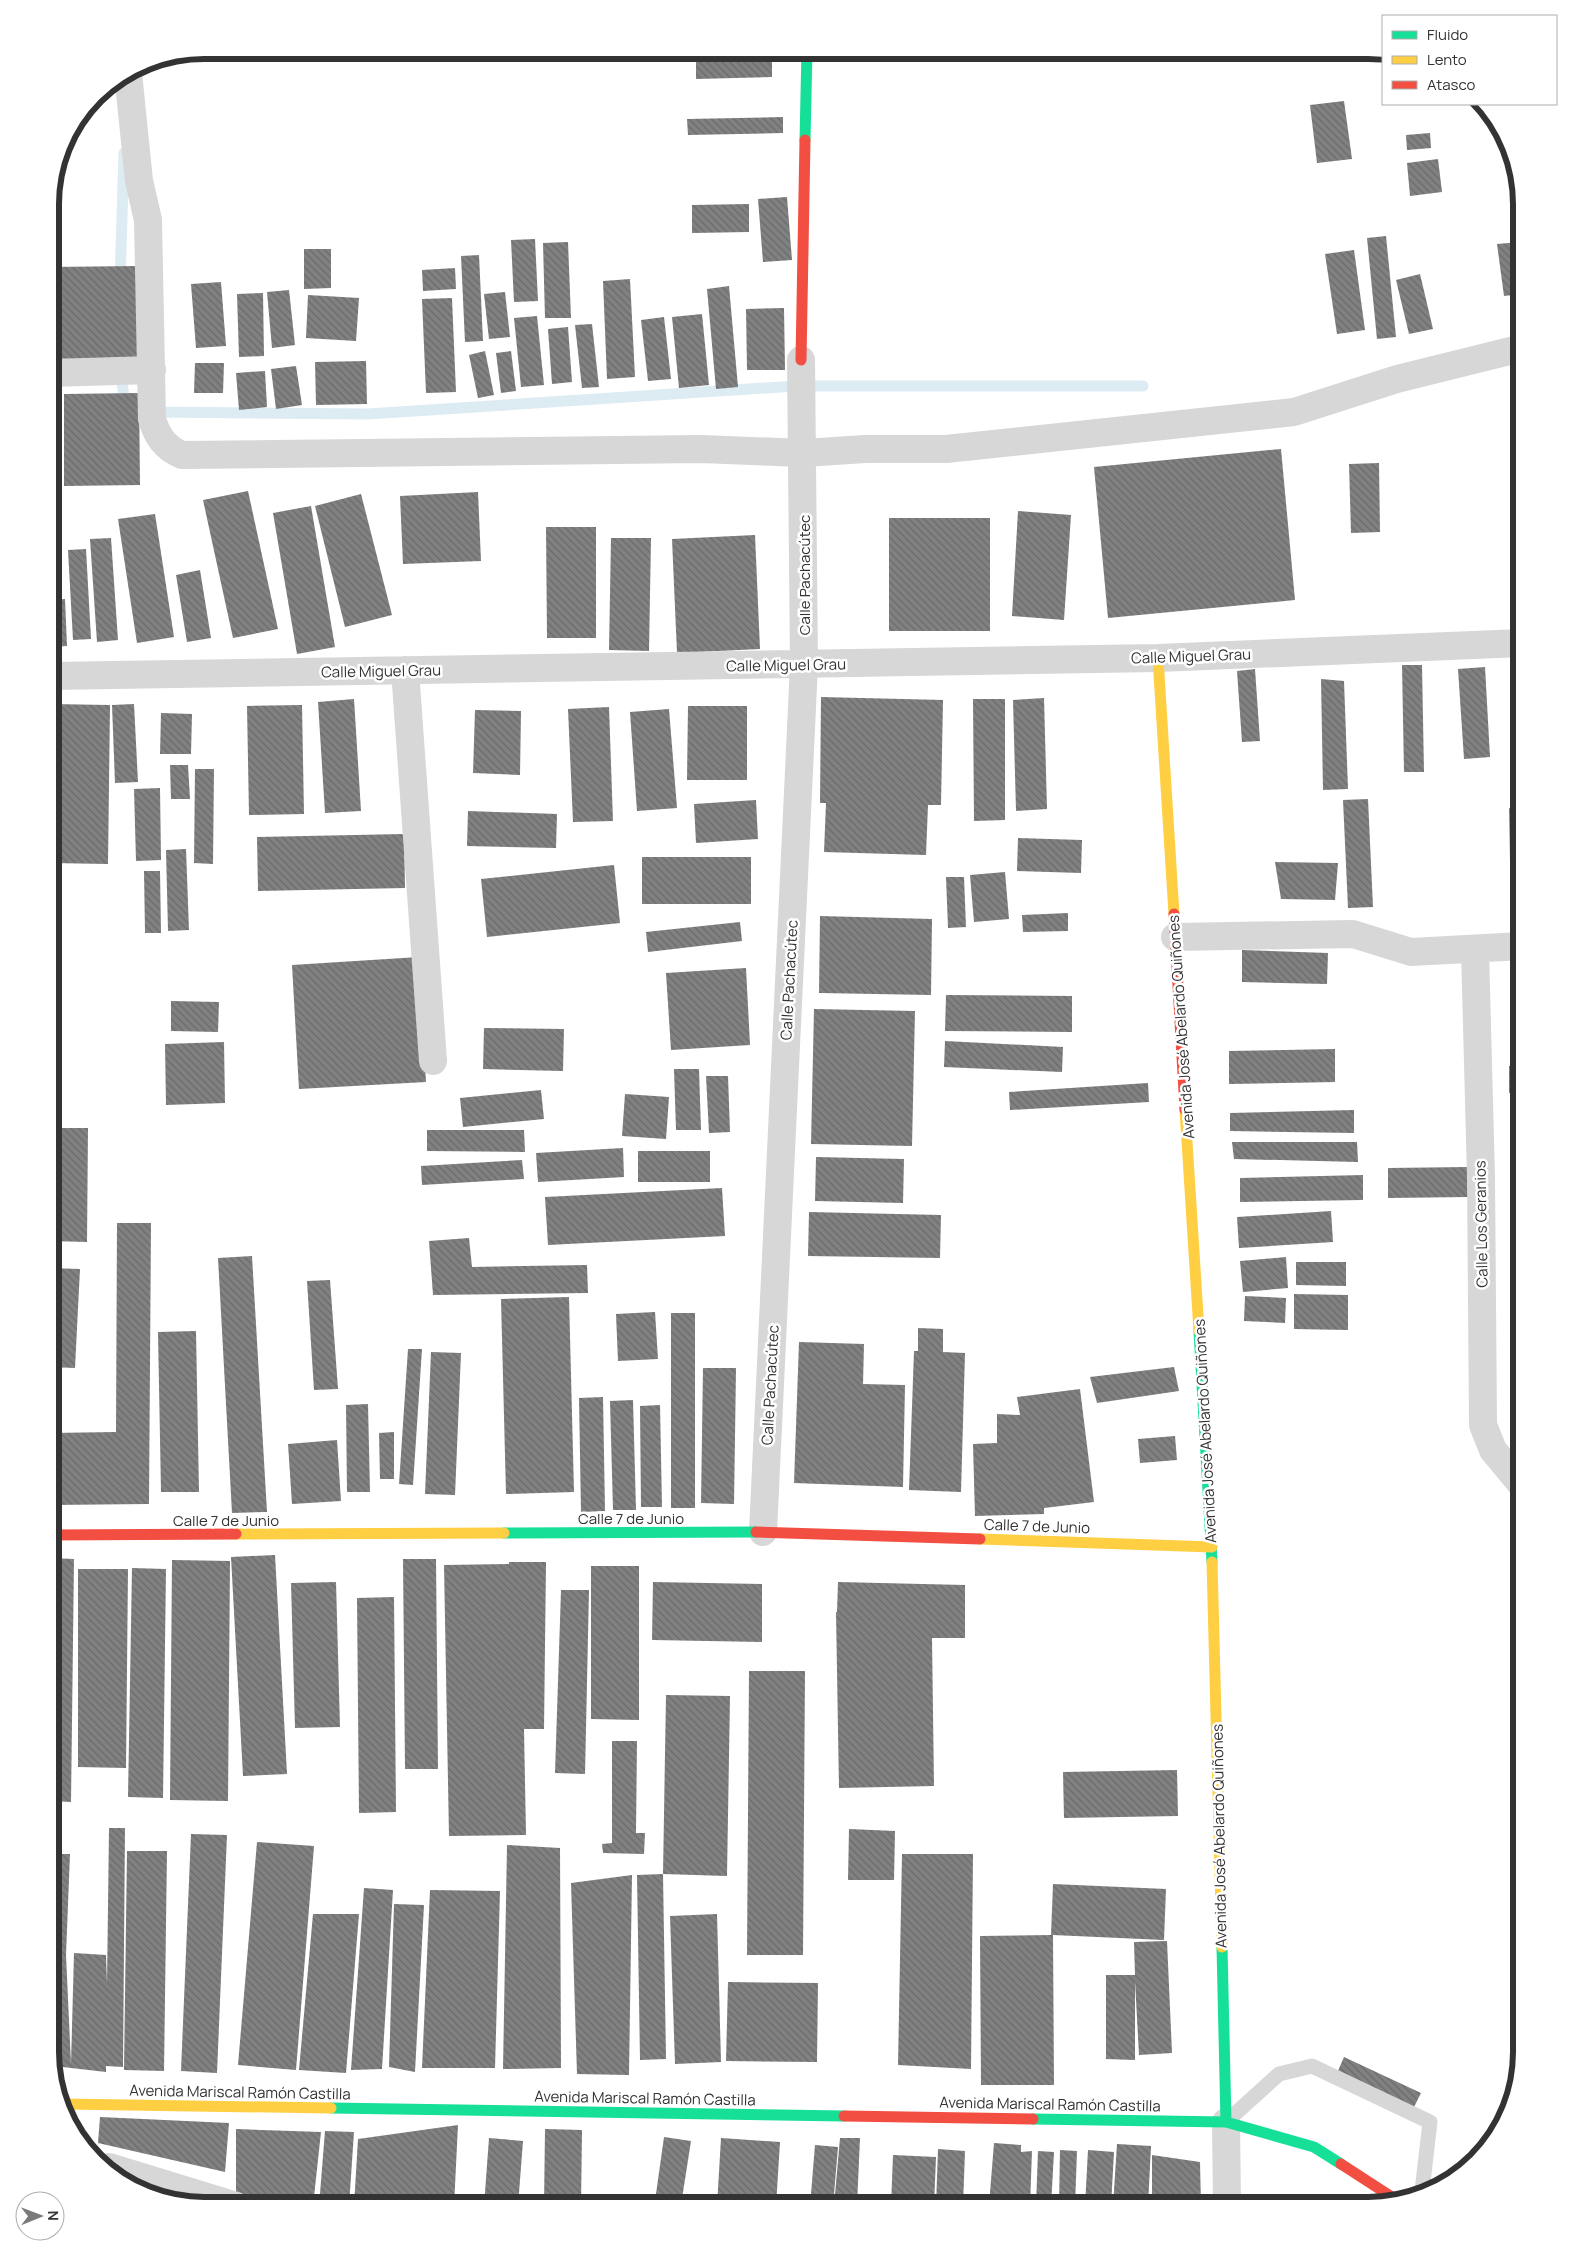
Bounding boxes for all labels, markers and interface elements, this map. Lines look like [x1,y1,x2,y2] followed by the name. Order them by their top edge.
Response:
[1382,15,1557,105] legend
[1427,24,1468,45] text: Fluido
[1427,49,1467,70] text: Lento
[1427,74,1475,95] text: Atasco
[794,515,815,635] street label: Calle Pachacútec
[1131,643,1251,669] street label: Calle Miguel Grau
[726,653,846,677] street label: Calle Miguel Grau
[321,659,441,683] street label: Calle Miguel Grau
[1163,914,1199,1140] street label: Avenida José Abelardo Quiñones
[775,919,803,1041] street label: Calle Pachacútec
[1469,1160,1493,1288] street label: Calle Los Geranios
[1189,1318,1221,1544] street label: Avenida José Abelardo Quiñones
[756,1324,784,1446] street label: Calle Pachacútec
[578,1508,684,1529] street label: Calle 7 de Junio
[173,1510,279,1531] street label: Calle 7 de Junio
[984,1514,1091,1538] street label: Calle 7 de Junio
[1207,1724,1231,1948] street label: Avenida José Abelardo Quiñones
[129,2080,351,2104] street label: Avenida Mariscal Ramón Castilla
[534,2086,756,2110] street label: Avenida Mariscal Ramón Castilla
[939,2092,1161,2116] street label: Avenida Mariscal Ramón Castilla
[15,2191,65,2241] north arrow
[44,2211,63,2221] text: N

